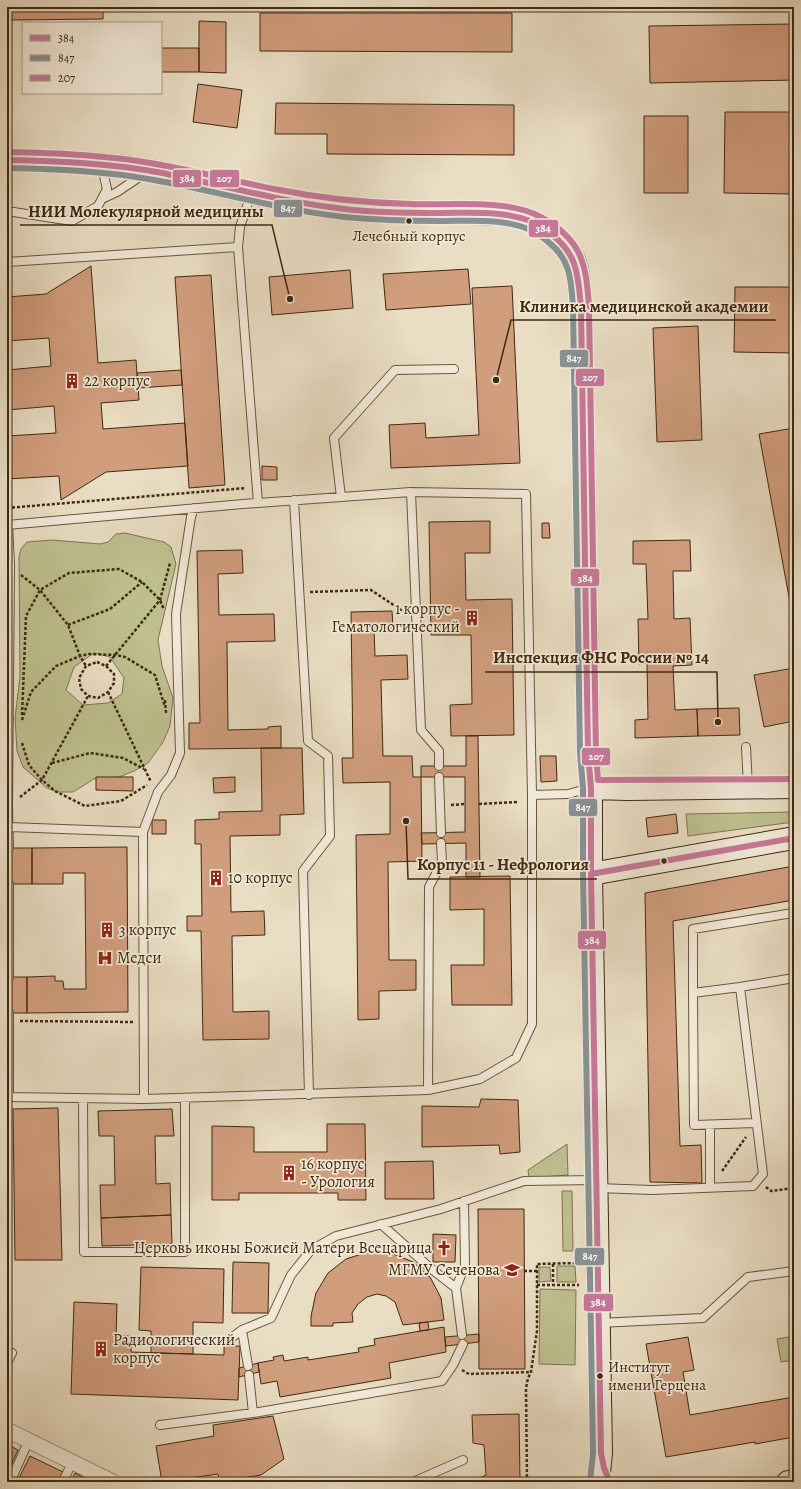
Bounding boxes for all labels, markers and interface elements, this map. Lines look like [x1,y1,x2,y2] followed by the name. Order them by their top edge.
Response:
[22,22,162,94] legend
[58,30,75,46] text: 384
[58,50,75,66] text: 847
[58,70,76,86] text: 207
[172,169,202,188] line badge: 384
[209,169,240,188] line badge: 207
[179,171,195,186] text: 384
[216,171,232,186] text: 207
[20,196,272,225] callout: НИИ Молекулярной медицины
[273,199,303,218] line badge: 847
[28,200,264,223] text: НИИ Молекулярной медицины
[280,201,296,216] text: 847
[404,216,414,226] marker: Лечебный корпус
[528,219,559,238] line badge: 384
[535,221,551,236] text: 384
[352,226,466,246] place label: Лечебный корпус
[511,291,776,320] callout: Клиника медицинской академии
[519,295,769,318] text: Клиника медицинской академии
[559,349,589,368] line badge: 847
[566,351,582,366] text: 847
[575,368,605,387] line badge: 207
[84,370,150,392] place label: 22 корпус
[582,370,598,385] text: 207
[63,372,81,390] building icon: 22 корпус
[570,568,600,587] line badge: 384
[577,571,593,586] text: 384
[332,598,460,638] place label: 1 корпус - Гематологический
[463,609,481,627] building icon: 1 корпус - Гематологический
[485,643,717,672] callout: Инспекция ФНС России № 14
[493,646,709,669] text: Инспекция ФНС России № 14
[581,747,611,766] line badge: 207
[588,749,604,764] text: 207
[568,798,598,817] line badge: 847
[575,800,591,815] text: 847
[408,850,597,879] callout: Корпус 11 - Нефрология
[417,853,589,876] text: Корпус 11 - Нефрология
[659,856,669,866] unlabelled marker
[228,867,293,889] place label: 10 корпус
[207,869,225,887] building icon: 10 корпус
[119,919,176,941] place label: 3 корпус
[98,921,116,939] building icon: 3 корпус
[577,930,607,950] line badge: 384
[584,933,600,948] text: 384
[117,947,162,969] place label: Медси
[96,949,114,967] hospital icon: Медси
[301,1153,375,1193] place label: 16 корпус - Урология
[280,1164,298,1182] building icon: 16 корпус - Урология
[134,1237,433,1259] place label: Церковь иконы Божией Матери Всецарица
[435,1239,453,1257] church icon: Церковь иконы Божией Матери Всецарица
[574,1247,605,1266] line badge: 847
[582,1249,598,1264] text: 847
[388,1259,501,1281] place label: МГМУ Сеченова
[503,1261,521,1279] school or university icon: МГМУ Сеченова
[583,1293,614,1312] line badge: 384
[590,1295,606,1310] text: 384
[113,1329,235,1369] place label: Радиологический корпус
[92,1340,110,1358] building icon: Радиологический корпус
[608,1357,706,1395] place label: Институт имени Герцена
[595,1371,605,1381] marker: Институт имени Герцена

